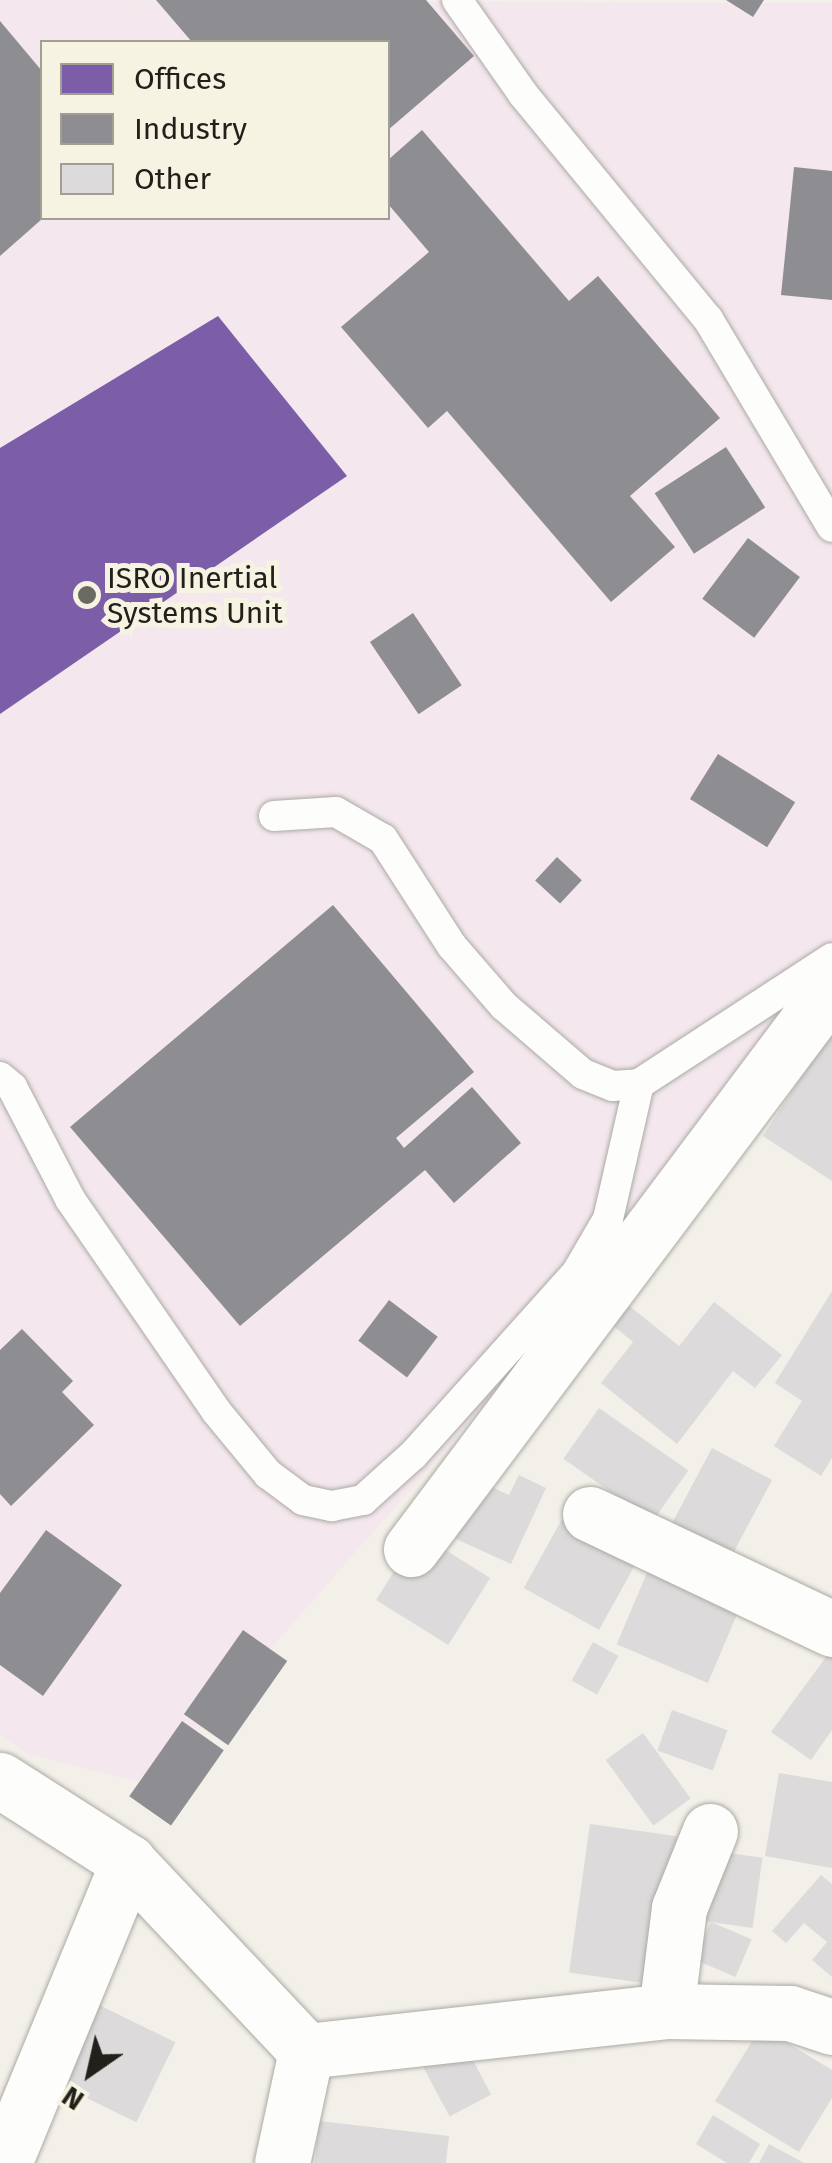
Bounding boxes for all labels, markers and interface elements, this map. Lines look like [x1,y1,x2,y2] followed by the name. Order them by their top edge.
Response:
[40,40,390,220] legend
[134,61,226,97] text: Offices
[134,111,247,147] text: Industry
[134,161,211,197] text: Other
[107,560,283,630] place label: ISRO Inertial Systems Unit
[76,584,98,606] marker: ISRO Inertial Systems Unit
[40,2023,140,2123] north arrow
[56,2079,90,2117] text: N

